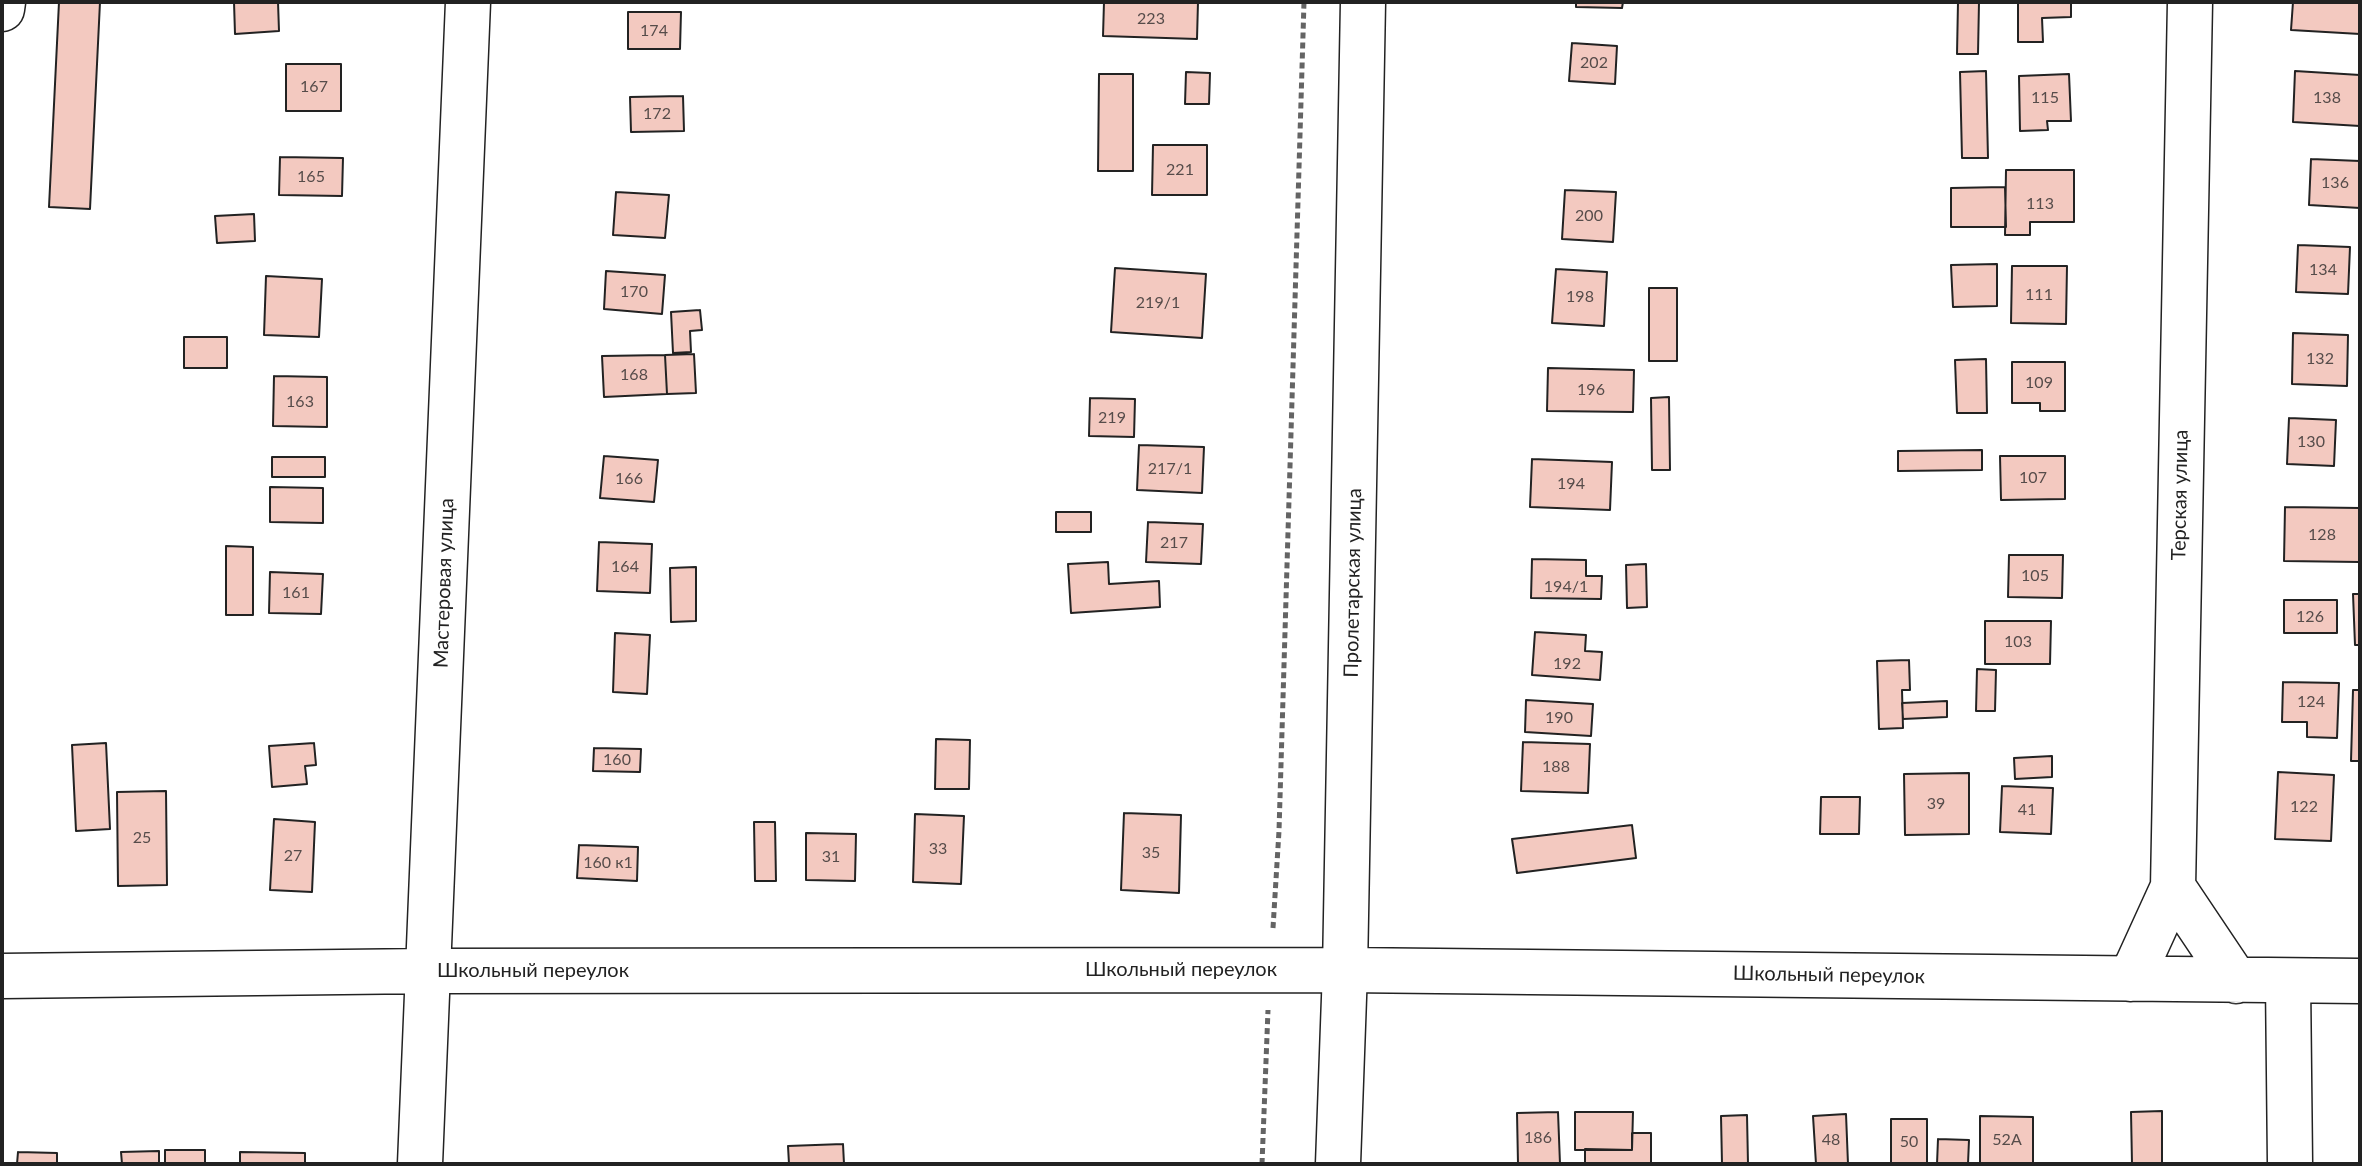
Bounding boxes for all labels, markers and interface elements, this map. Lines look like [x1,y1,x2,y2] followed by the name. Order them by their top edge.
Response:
[1137,9,1165,29] house number: 223
[640,21,668,41] house number: 174
[1580,53,1608,73] house number: 202
[300,77,328,97] house number: 167
[2031,88,2059,108] house number: 115
[2313,88,2341,108] house number: 138
[643,104,671,124] house number: 172
[1166,160,1194,180] house number: 221
[297,167,325,187] house number: 165
[2321,173,2349,193] house number: 136
[2026,194,2054,214] house number: 113
[1575,206,1603,226] house number: 200
[2309,260,2337,280] house number: 134
[620,282,648,302] house number: 170
[2025,285,2053,305] house number: 111
[1566,287,1594,307] house number: 198
[1136,293,1180,313] house number: 219/1
[2306,349,2334,369] house number: 132
[620,365,648,385] house number: 168
[2025,373,2053,393] house number: 109
[1577,380,1605,400] house number: 196
[286,392,314,412] house number: 163
[1098,408,1126,428] house number: 219
[2167,430,2193,560] street label: Терская улица
[2297,432,2325,452] house number: 130
[1148,459,1192,479] house number: 217/1
[2019,468,2047,488] house number: 107
[615,469,643,489] house number: 166
[1557,474,1585,494] house number: 194
[1339,488,1367,678] street label: Пролетарская улица
[429,498,459,668] street label: Мастеровая улица
[2308,525,2336,545] house number: 128
[1160,533,1188,553] house number: 217
[611,557,639,577] house number: 164
[2021,566,2049,586] house number: 105
[1544,577,1588,597] house number: 194/1
[282,583,310,603] house number: 161
[2296,607,2324,627] house number: 126
[2004,632,2032,652] house number: 103
[1553,654,1581,674] house number: 192
[2297,692,2325,712] house number: 124
[1545,708,1573,728] house number: 190
[603,750,631,770] house number: 160
[1542,757,1570,777] house number: 188
[1927,794,1945,814] house number: 39
[2290,797,2318,817] house number: 122
[2018,800,2036,820] house number: 41
[133,828,151,848] house number: 25
[929,839,947,859] house number: 33
[1142,843,1160,863] house number: 35
[284,846,302,866] house number: 27
[822,847,840,867] house number: 31
[583,853,633,873] house number: 160 к1
[1085,958,1277,982] street label: Школьный переулок
[437,959,629,983] street label: Школьный переулок
[1733,961,1925,989] street label: Школьный переулок
[1524,1128,1552,1148] house number: 186
[1822,1130,1840,1150] house number: 48
[1992,1130,2022,1150] house number: 52А
[1900,1132,1918,1152] house number: 50

